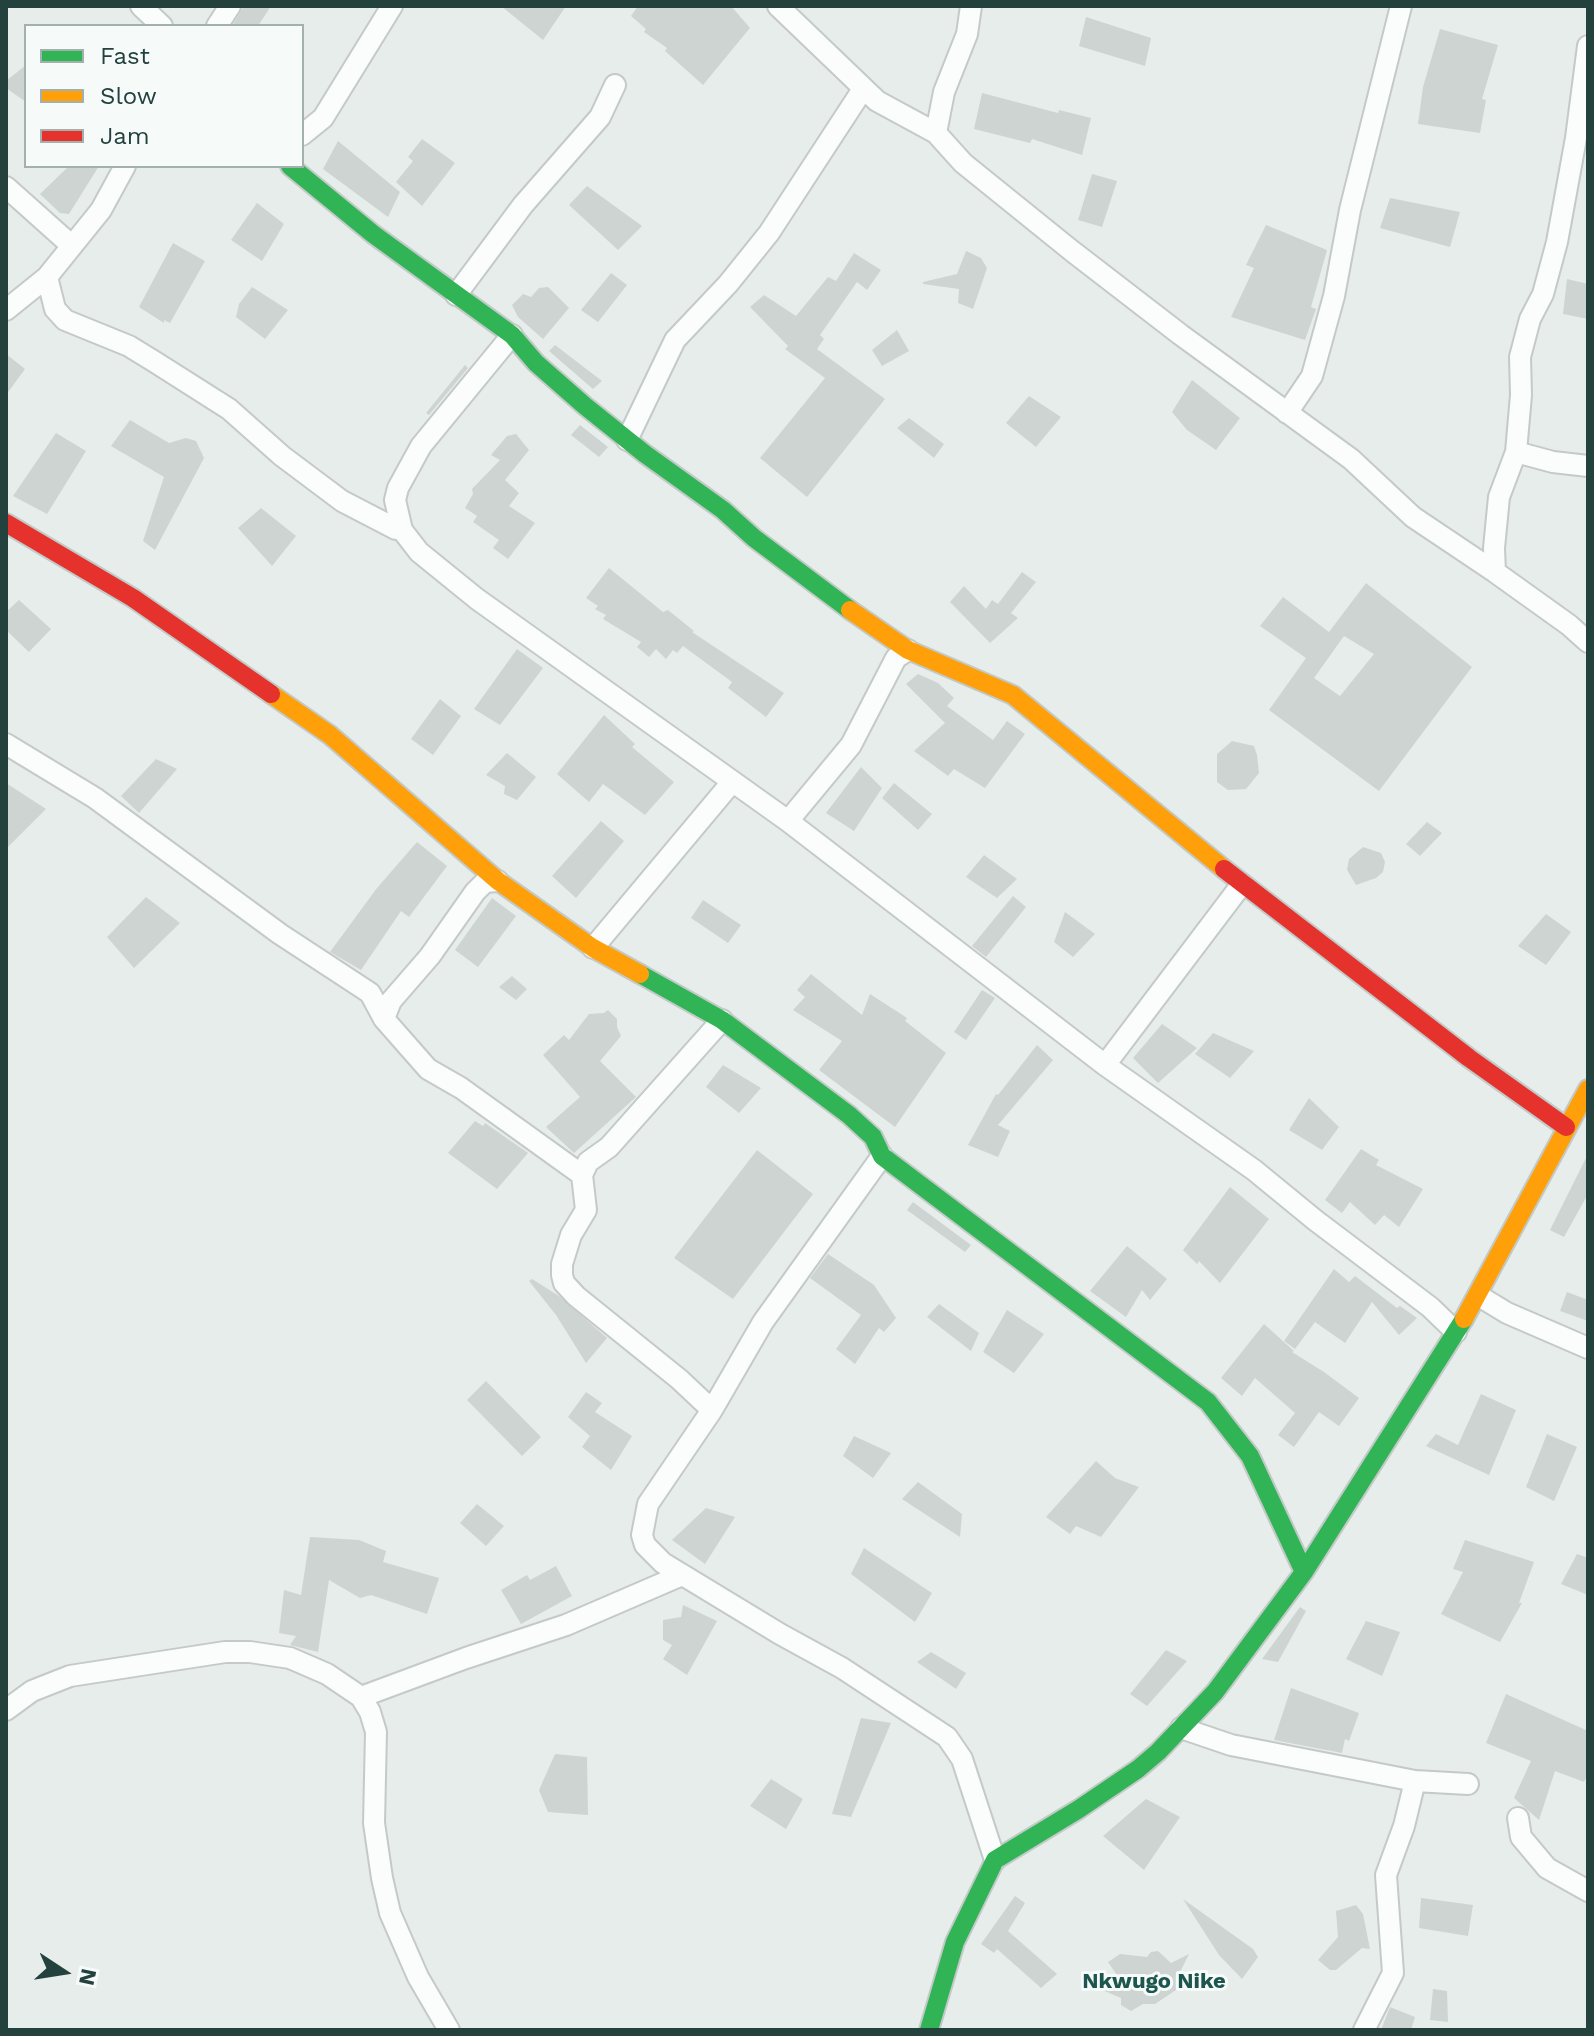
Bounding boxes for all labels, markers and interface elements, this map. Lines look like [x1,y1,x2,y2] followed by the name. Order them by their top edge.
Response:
[24,24,304,168] legend
[100,42,150,70] text: Fast
[100,82,157,110] text: Slow
[100,122,150,150] text: Jam
[24,1932,104,2012] north arrow
[74,1967,102,1988] text: N
[1082,1969,1226,1995] district label: Nkwugo Nike

